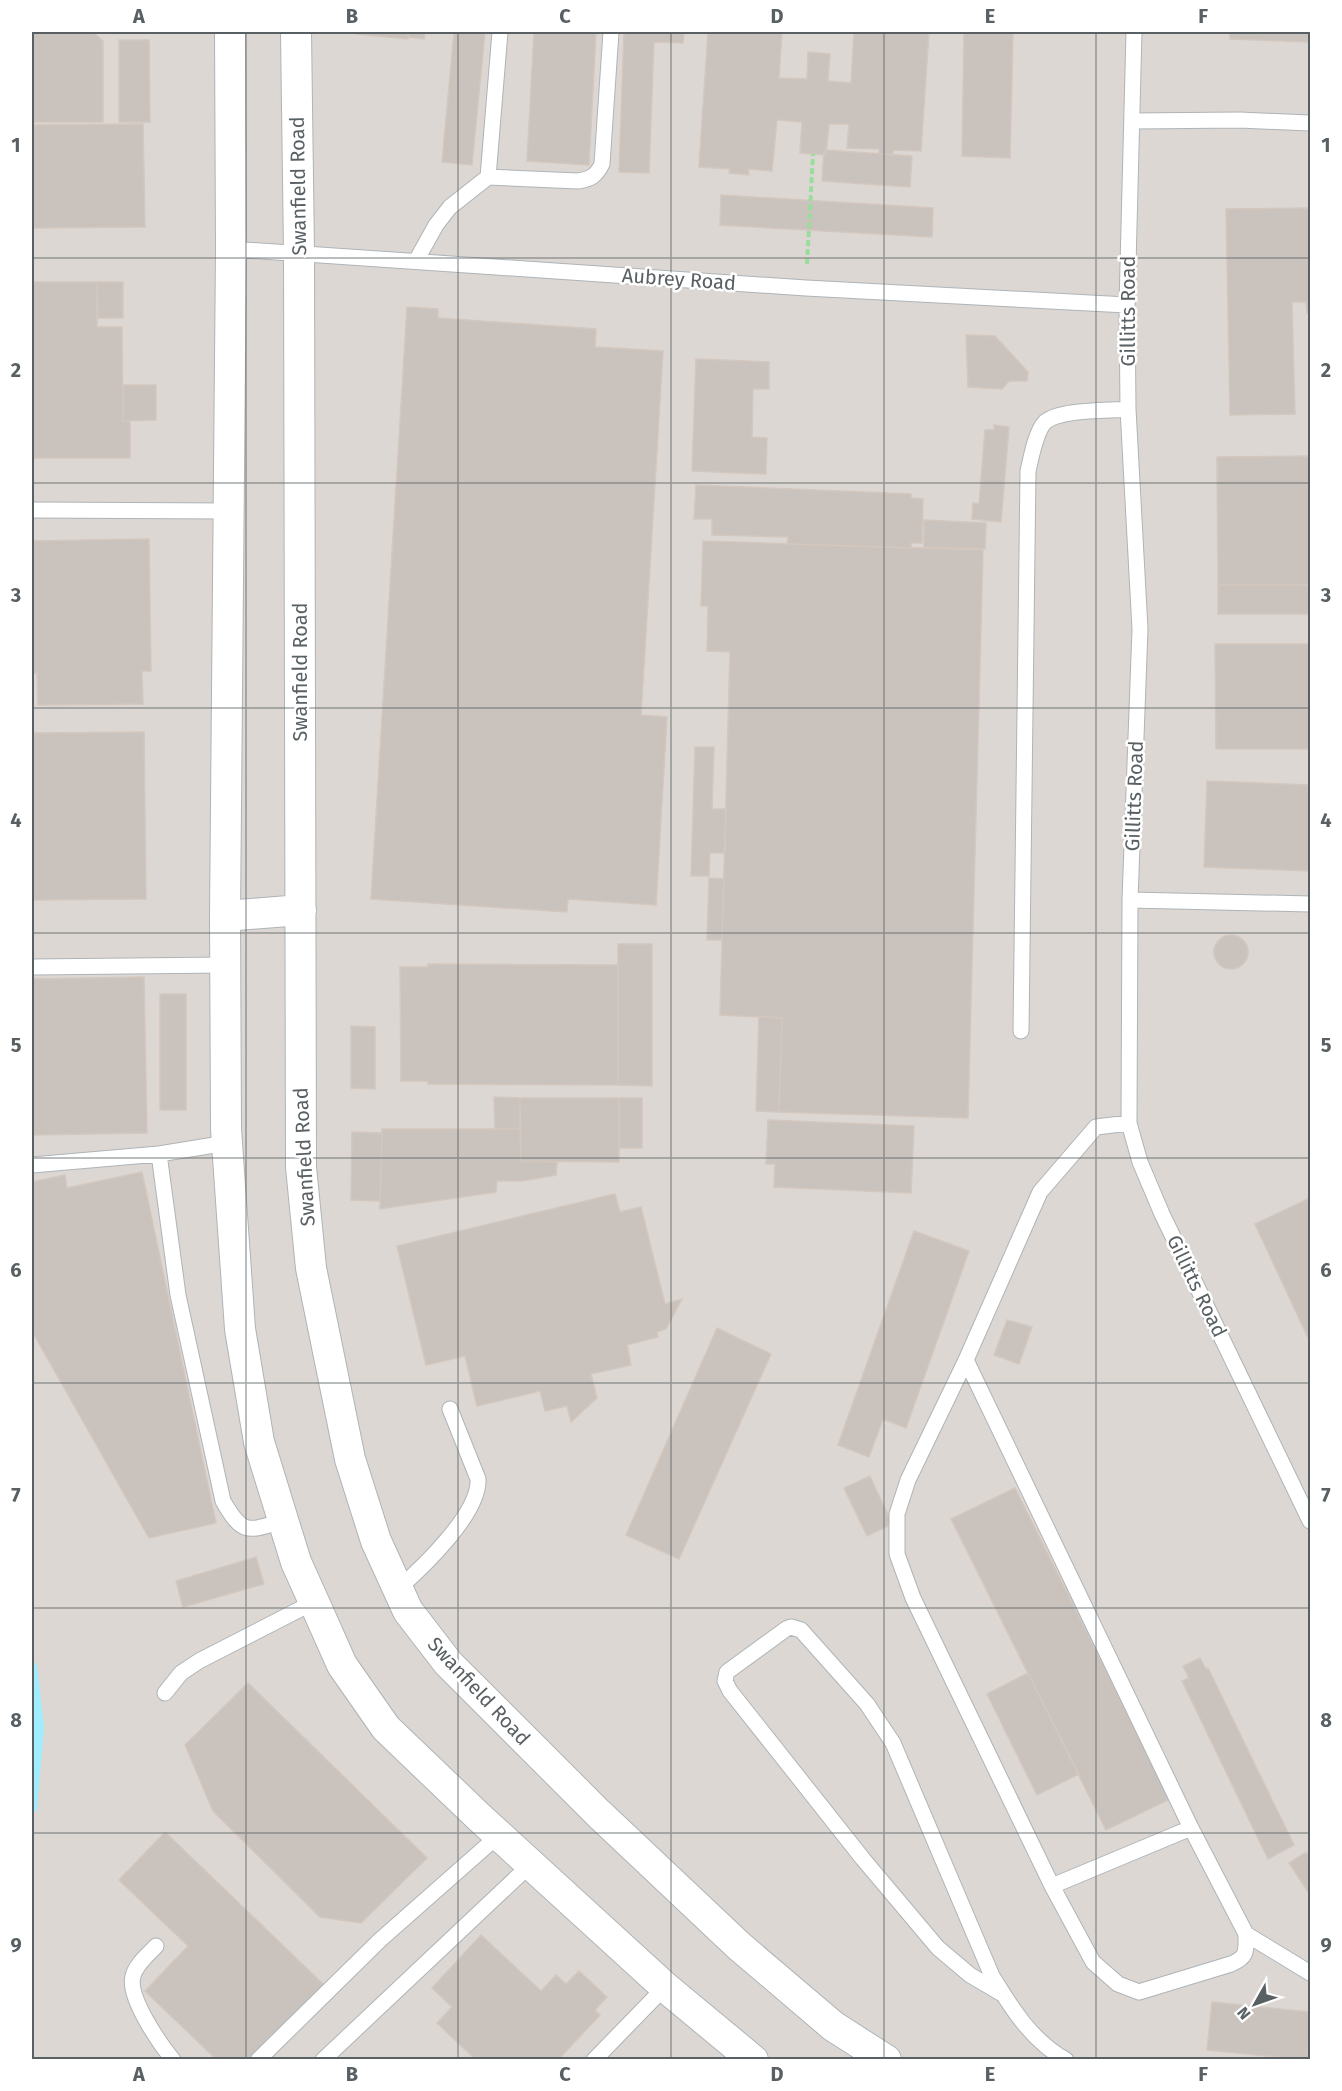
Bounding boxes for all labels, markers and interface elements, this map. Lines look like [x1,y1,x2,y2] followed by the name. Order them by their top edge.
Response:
[132,4,146,28] text: A
[346,4,358,28] text: B
[559,4,571,28] text: C
[770,4,784,28] text: D
[985,4,995,28] text: E
[1198,4,1208,28] text: F
[285,116,311,256] street label: Swanfield Road
[11,133,21,157] text: 1
[1321,133,1331,157] text: 1
[1116,256,1140,366] street label: Gillitts Road
[621,263,737,295] street label: Aubrey Road
[11,358,21,382] text: 2
[1321,358,1331,382] text: 2
[10,583,21,607] text: 3
[1320,583,1331,607] text: 3
[288,602,312,742] street label: Swanfield Road
[1120,740,1148,852] street label: Gillitts Road
[10,808,22,832] text: 4
[1320,808,1332,832] text: 4
[11,1033,22,1057] text: 5
[1321,1033,1332,1057] text: 5
[288,1087,320,1227] street label: Swanfield Road
[1162,1231,1232,1341] street label: Gillitts Road
[10,1258,22,1282] text: 6
[1320,1258,1332,1282] text: 6
[11,1483,21,1507] text: 7
[1321,1483,1331,1507] text: 7
[423,1632,535,1750] street label: Swanfield Road
[10,1708,22,1732] text: 8
[1320,1708,1332,1732] text: 8
[10,1933,22,1957] text: 9
[1320,1933,1332,1957] text: 9
[1225,1974,1285,2034] north arrow
[1233,2003,1255,2023] text: N
[132,2062,146,2086] text: A
[346,2062,358,2086] text: B
[559,2062,571,2086] text: C
[770,2062,784,2086] text: D
[985,2062,995,2086] text: E
[1198,2062,1208,2086] text: F

